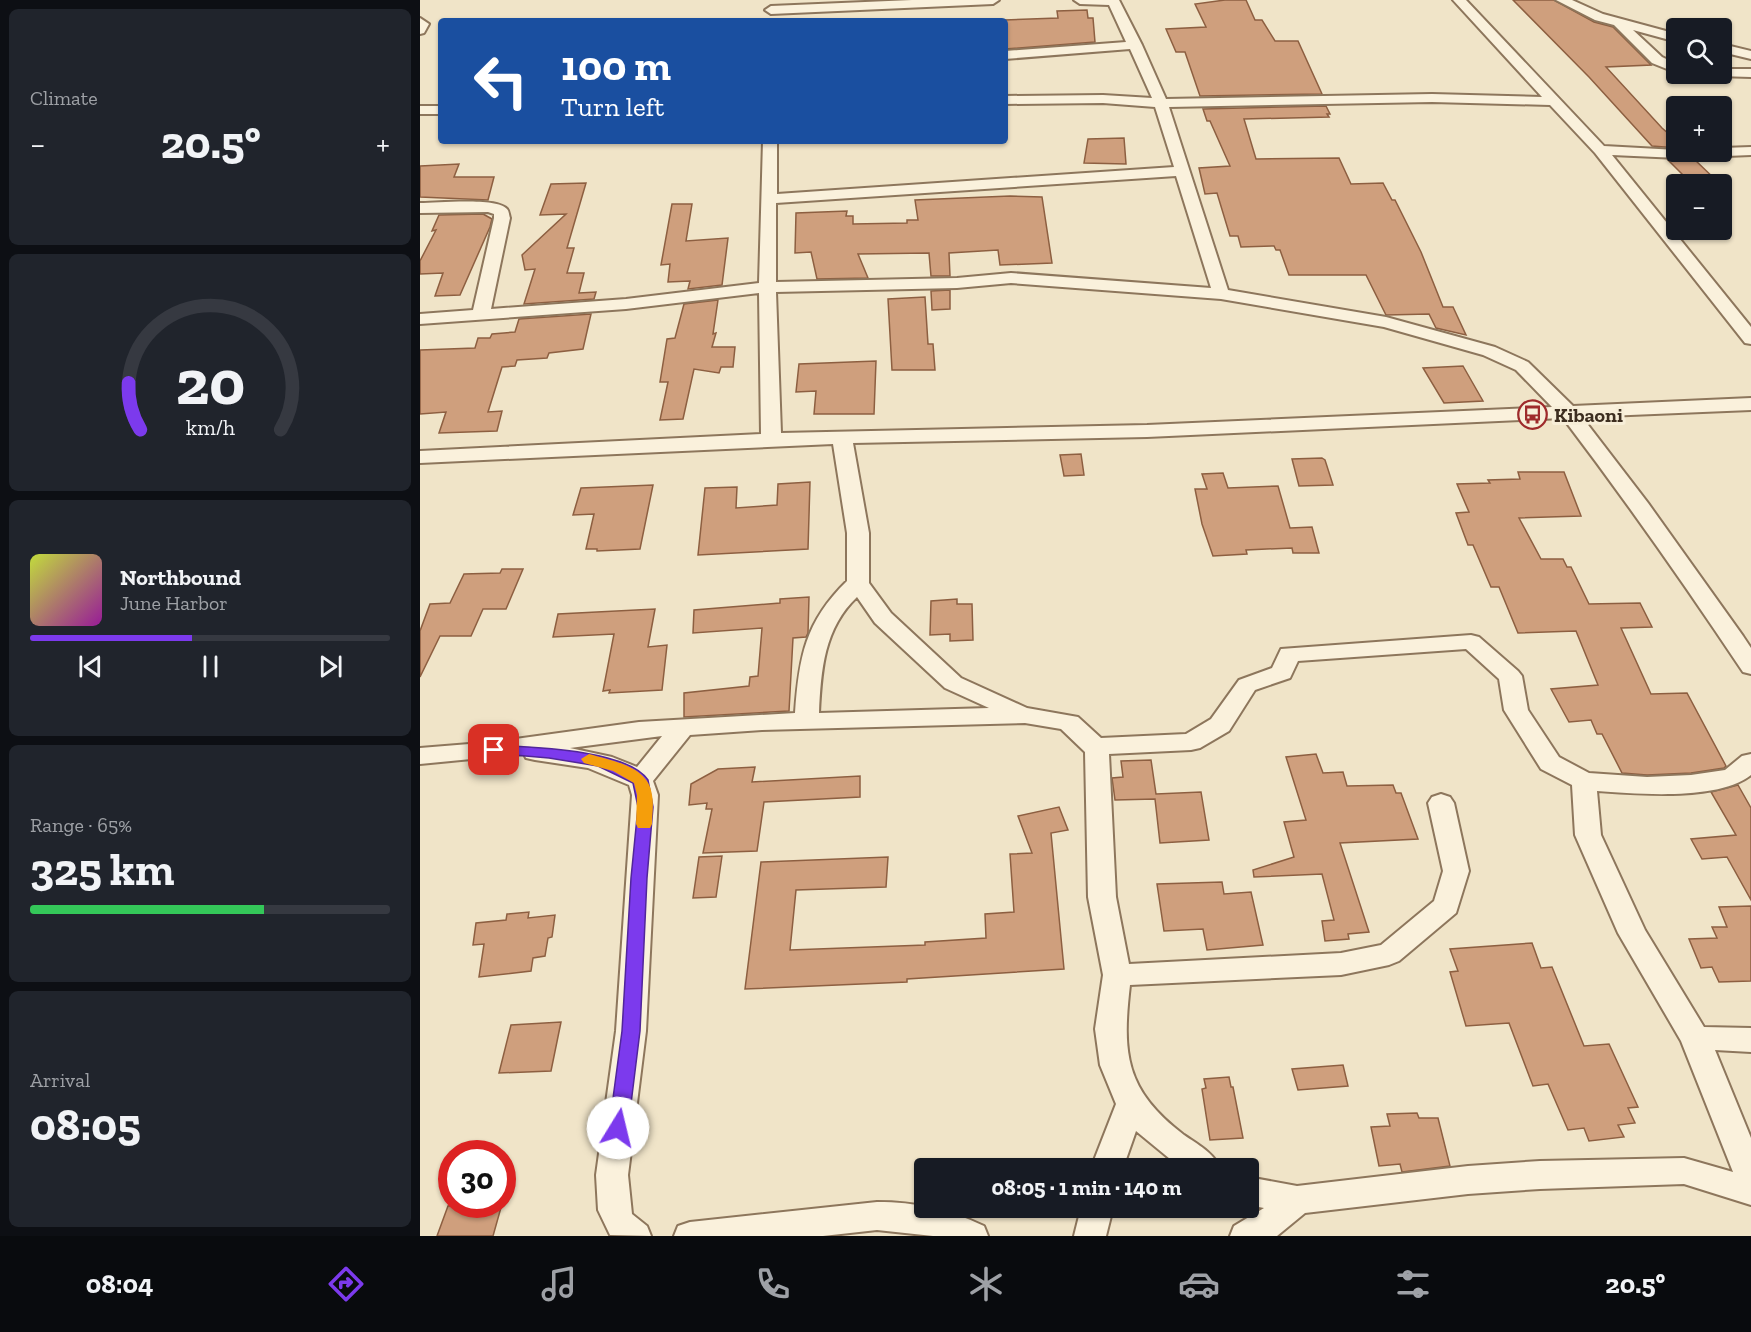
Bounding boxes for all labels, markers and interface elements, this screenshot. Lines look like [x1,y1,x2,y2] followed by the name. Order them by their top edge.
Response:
[1666,18,1732,240] map controls
[1666,18,1732,84] button: search
[561,40,671,91] text: 100 m
[462,42,540,120] icon: left
[30,86,98,110] text: Climate
[561,91,664,123] text: Turn left
[1666,96,1732,162] button: +
[161,116,261,170] text: 20.5°
[30,124,45,163] text: −
[376,124,390,163] text: +
[1666,174,1732,240] button: −
[175,345,245,420] text: 20
[1517,399,1549,431] bus stop icon: Kibaoni
[1554,403,1623,427] place label: Kibaoni
[186,415,234,440] text: km/h
[120,564,241,591] text: Northbound
[120,591,228,615] text: June Harbor
[74,650,107,683] icon: previous
[194,650,227,683] icon: pause
[314,650,347,683] icon: next
[468,724,519,775] pin
[477,733,510,766] icon: arrive
[30,813,132,837] text: Range · 65%
[30,843,174,897] text: 325 km
[30,1068,90,1092] text: Arrival
[586,1096,650,1160] position arrow
[30,1098,141,1152] text: 08:05
[438,1140,516,1218] speed limit sign: 30
[991,1174,1182,1201] text: 08:05 · 1 min · 140 m
[325,1263,367,1305] icon: directions
[538,1263,580,1305] icon: music
[752,1263,794,1305] icon: phone
[965,1263,1007,1305] icon: climate
[1178,1263,1220,1305] icon: car
[1392,1263,1434,1305] icon: filters
[86,1268,153,1300] text: 08:04
[1605,1268,1665,1300] text: 20.5°

